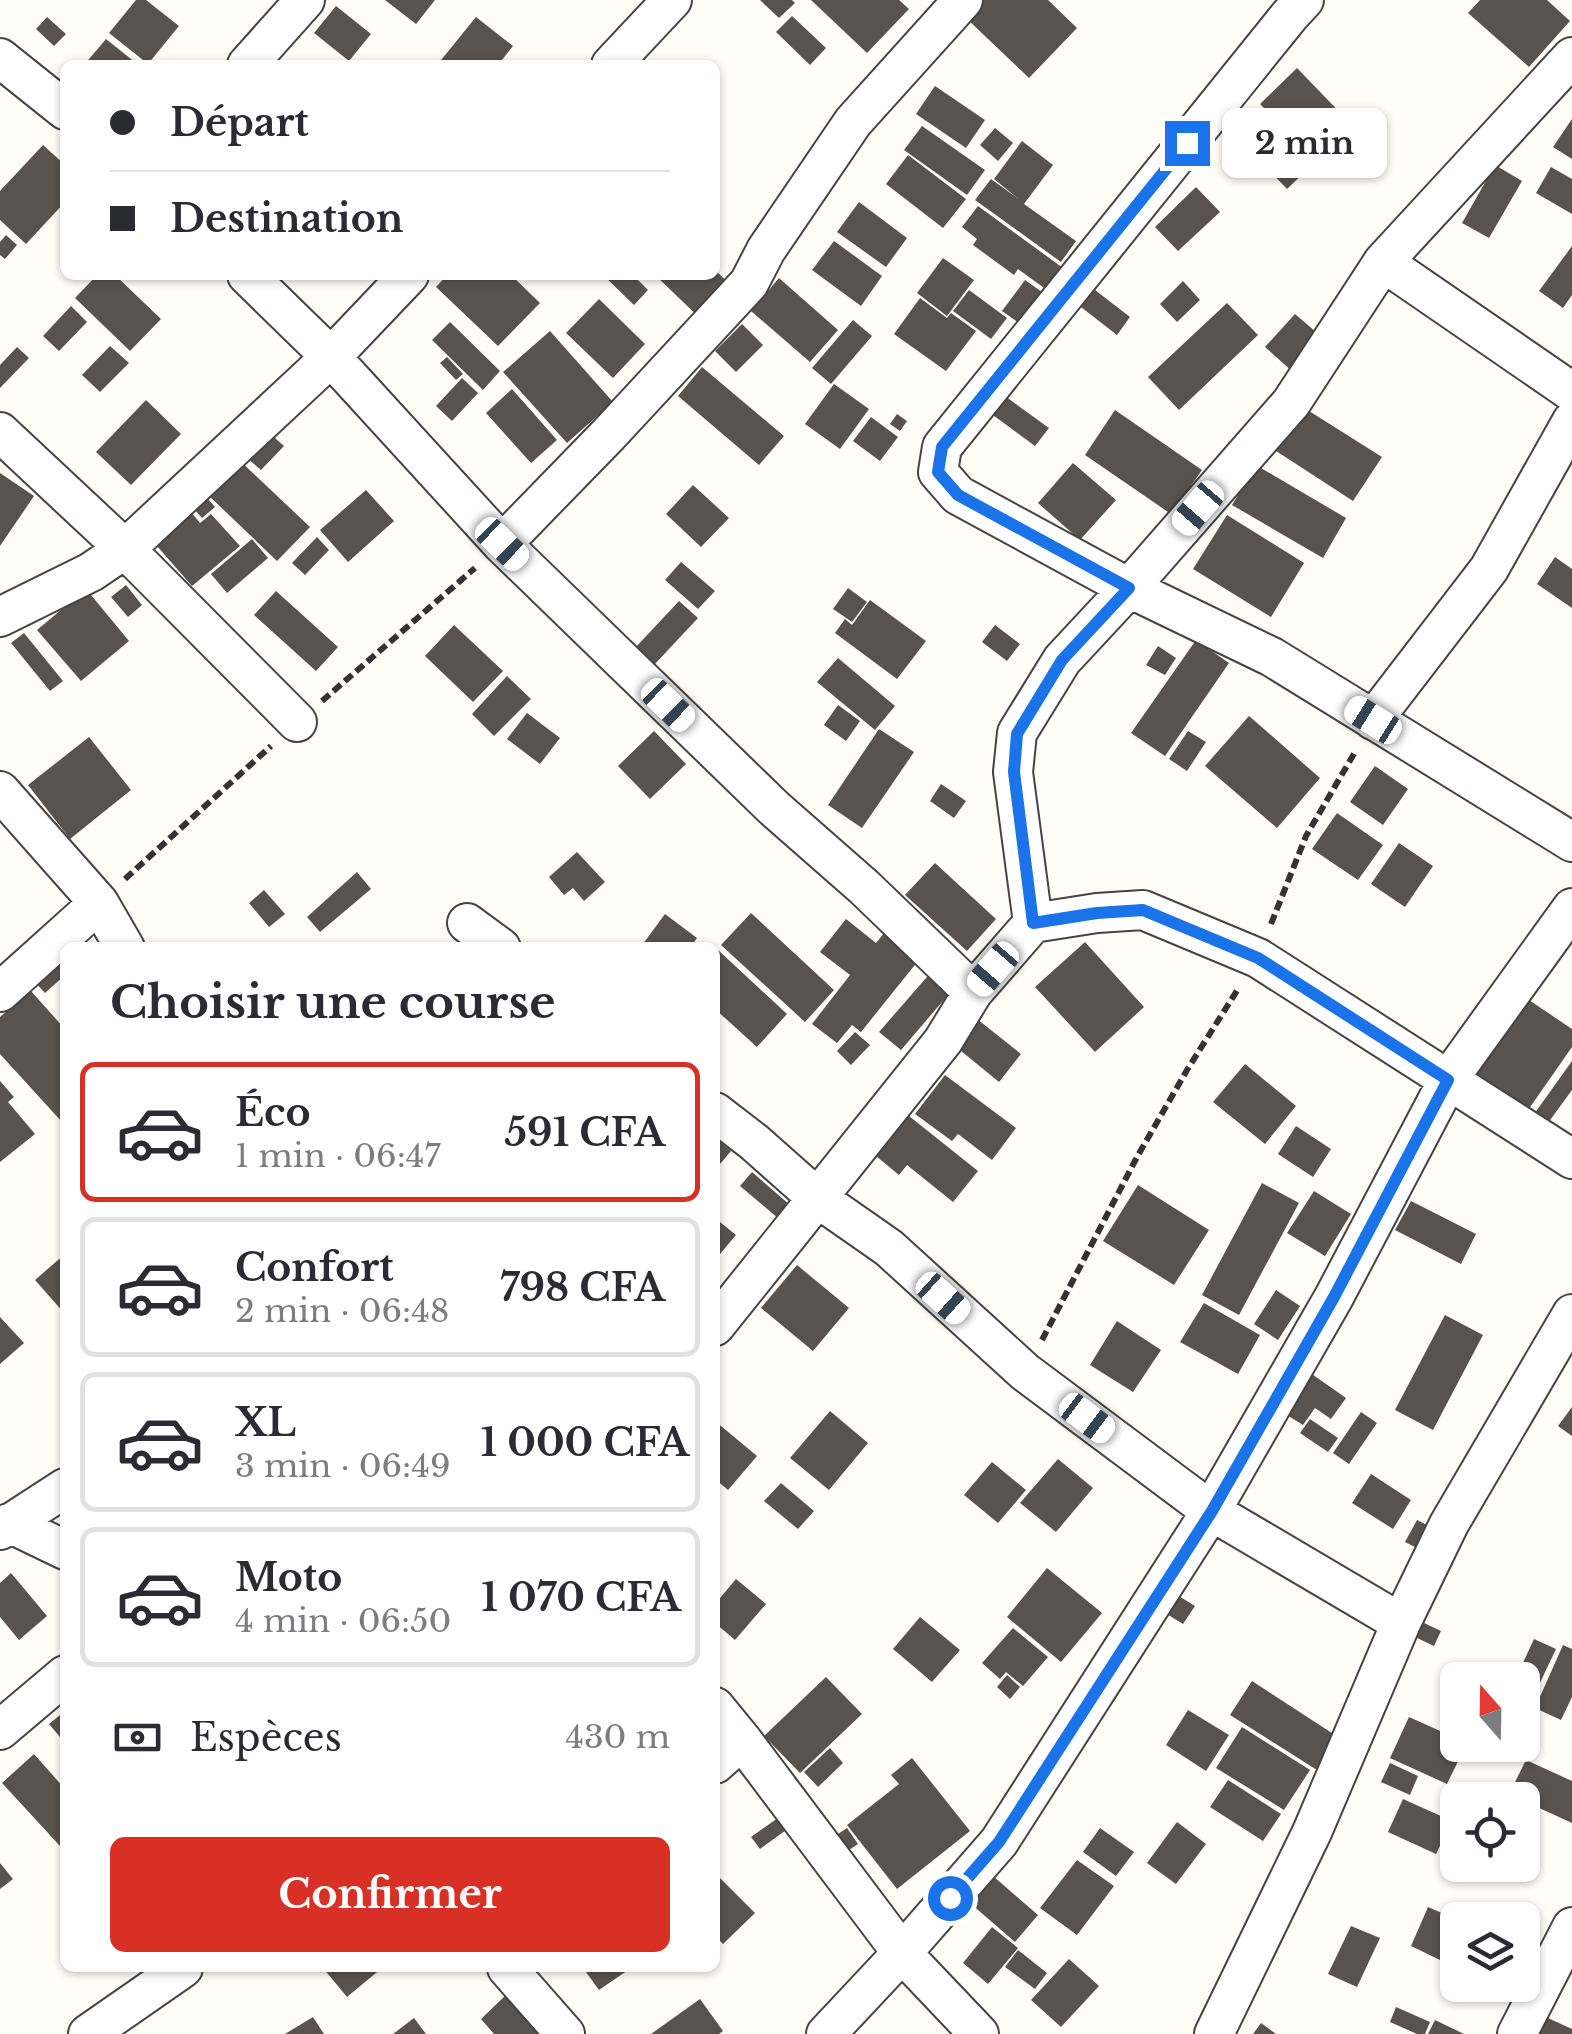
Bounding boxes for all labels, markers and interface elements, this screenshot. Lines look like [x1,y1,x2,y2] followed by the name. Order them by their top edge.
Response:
[170,99,309,146] text: Départ
[1222,108,1387,178] callout: 2 min
[1165,121,1210,166] route end
[1255,123,1354,163] text: 2 min
[170,195,403,242] text: Destination
[1167,476,1229,540] car
[470,512,534,576] car
[636,673,700,737] car
[1340,691,1406,749] car
[962,937,1024,1001] car
[110,974,556,1030] text: Choisir une course
[115,1087,205,1177] icon: car
[235,1089,311,1136] text: Éco
[504,1109,665,1156] text: 591 CFA
[235,1136,441,1176] text: 1 min · 06:47
[115,1242,205,1332] icon: car
[235,1244,394,1291] text: Confort
[500,1264,665,1311] text: 798 CFA
[911,1267,975,1329] car
[235,1291,449,1331] text: 2 min · 06:48
[1054,1388,1120,1448] car
[115,1397,205,1487] icon: car
[235,1399,296,1446] text: XL
[481,1419,689,1466] text: 1 000 CFA
[235,1446,451,1486] text: 3 min · 06:49
[115,1552,205,1642] icon: car
[235,1554,342,1601] text: Moto
[481,1574,681,1621] text: 1 070 CFA
[235,1601,451,1641] text: 4 min · 06:50
[1440,1662,1540,1762] north arrow
[1440,1662,1540,2002] map controls
[110,1710,165,1765] icon: cash
[190,1714,342,1761] text: Espèces
[565,1717,670,1757] text: 430 m
[1440,1782,1540,1882] button: locate
[110,1837,670,1952] button: Confirmer
[928,1876,973,1921] route start
[1440,1902,1540,2002] button: layers

